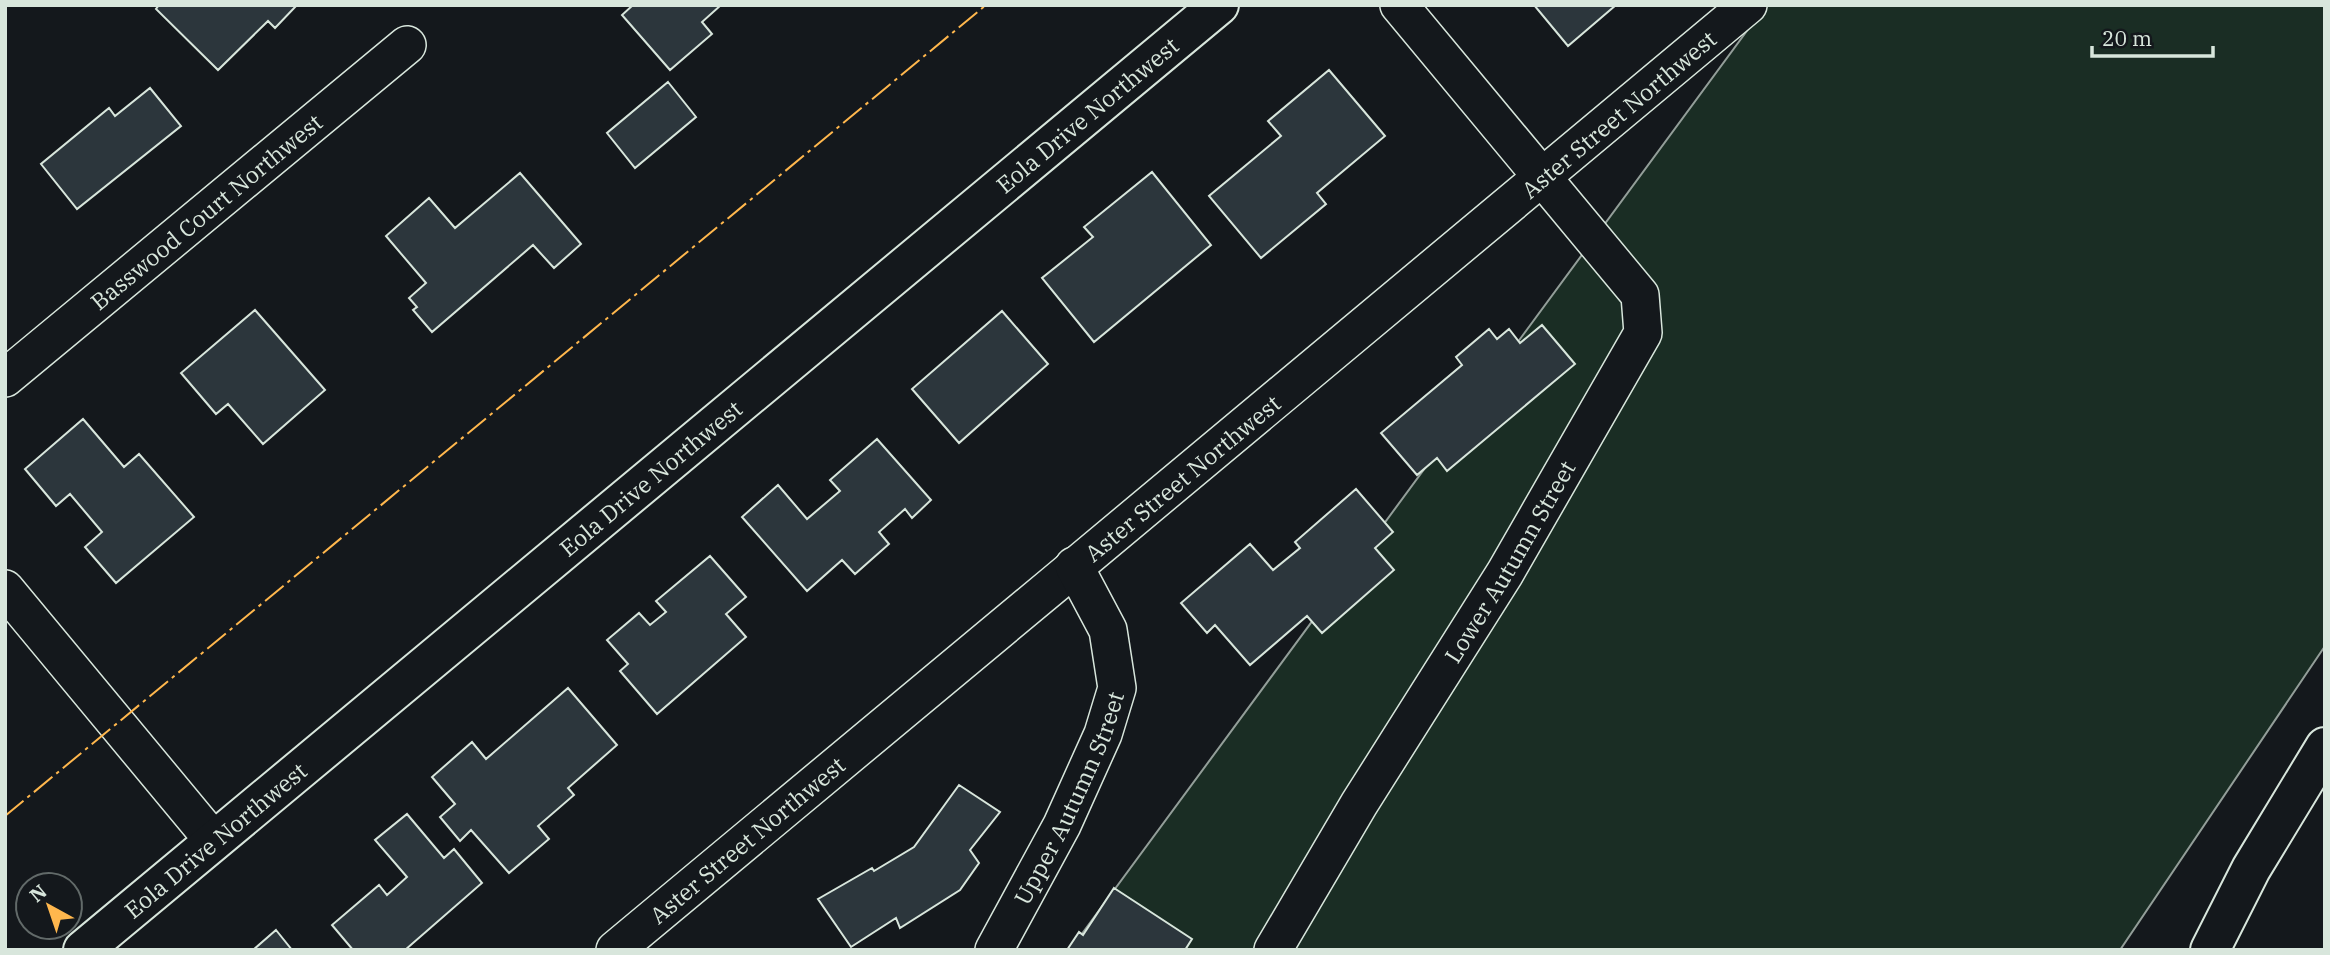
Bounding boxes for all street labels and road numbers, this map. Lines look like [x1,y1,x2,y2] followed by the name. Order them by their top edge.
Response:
[1515,24,1722,205] street label: Aster Street Northwest
[990,30,1184,199] street label: Eola Drive Northwest
[84,107,328,316] street label: Basswood Court Northwest
[1078,388,1286,568] street label: Aster Street Northwest
[553,393,748,563] street label: Eola Drive Northwest
[1437,455,1582,668] street label: Lower Autumn Street
[1007,688,1130,910] street label: Upper Autumn Street
[643,750,851,930] street label: Aster Street Northwest
[118,755,313,925] street label: Eola Drive Northwest

